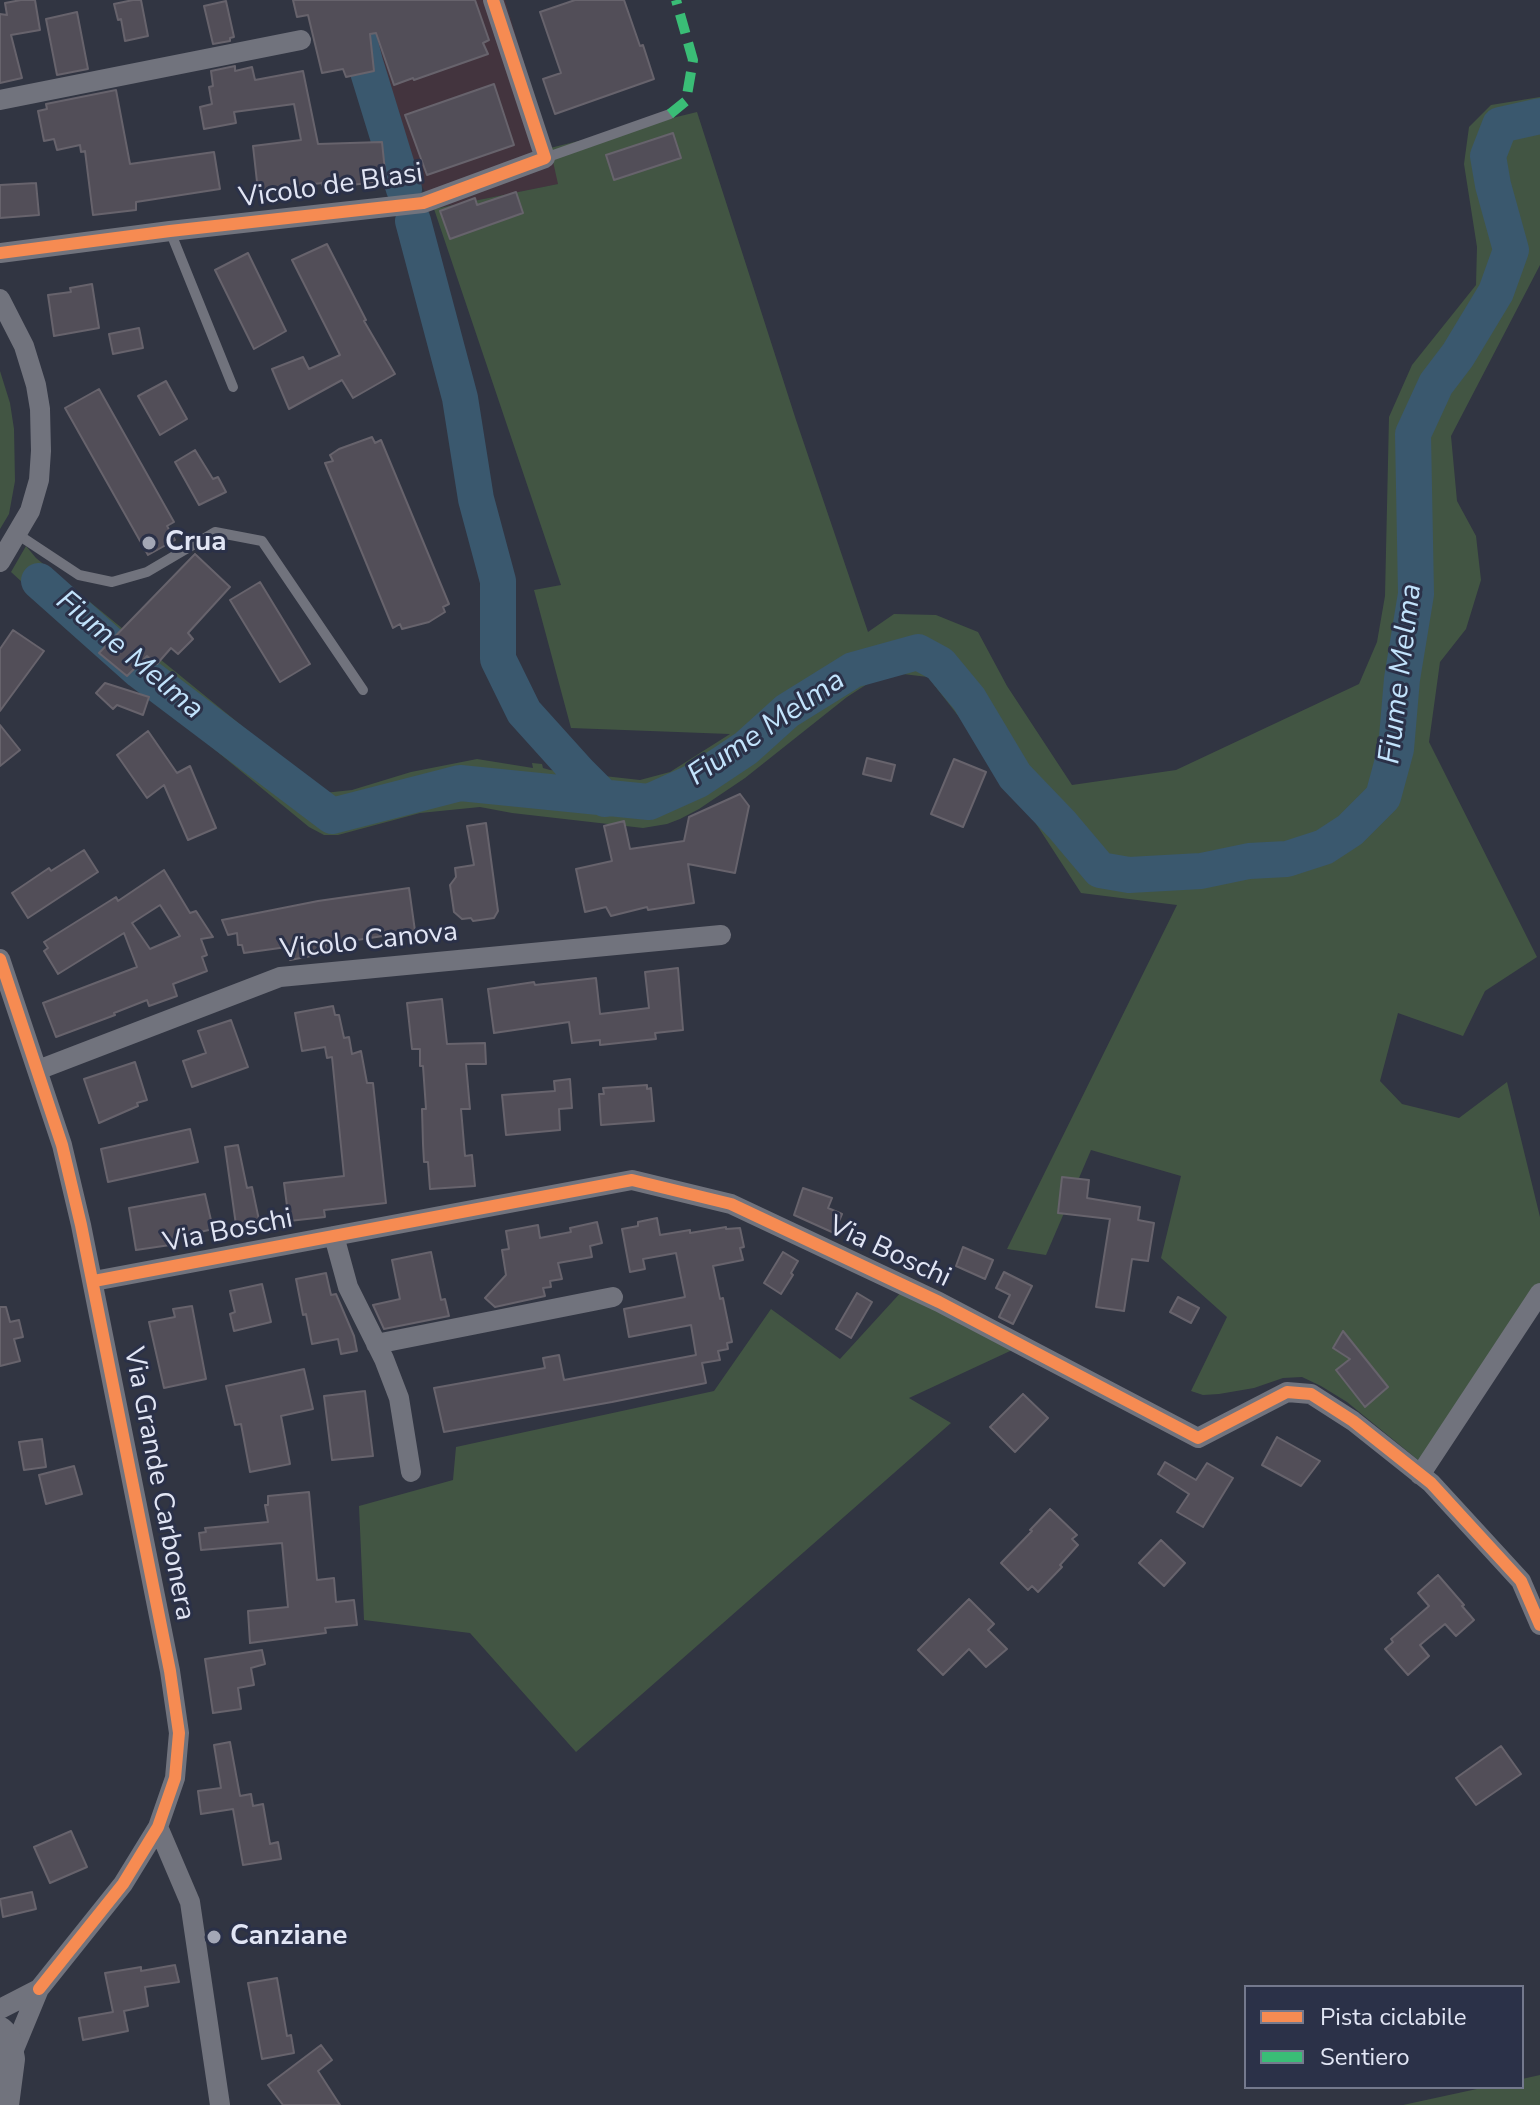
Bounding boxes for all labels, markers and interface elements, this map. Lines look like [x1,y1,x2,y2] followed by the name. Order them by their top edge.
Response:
[237,157,425,217] street label: Vicolo de Blasi
[165,526,227,560] place label: Crua
[140,534,158,552] marker: Crua
[1373,582,1431,766] water label: Fiume Melma
[48,584,210,728] water label: Fiume Melma
[682,663,852,795] water label: Fiume Melma
[279,916,459,968] street label: Vicolo Canova
[160,1203,296,1261] street label: Via Boschi
[822,1210,956,1296] street label: Via Boschi
[115,1344,201,1624] street label: Via Grande Carbonera
[230,1920,347,1954] place label: Canziane
[205,1928,223,1946] marker: Canziane
[1244,1985,1524,2089] legend
[1320,2001,1466,2033] text: Pista ciclabile
[1320,2041,1410,2073] text: Sentiero

